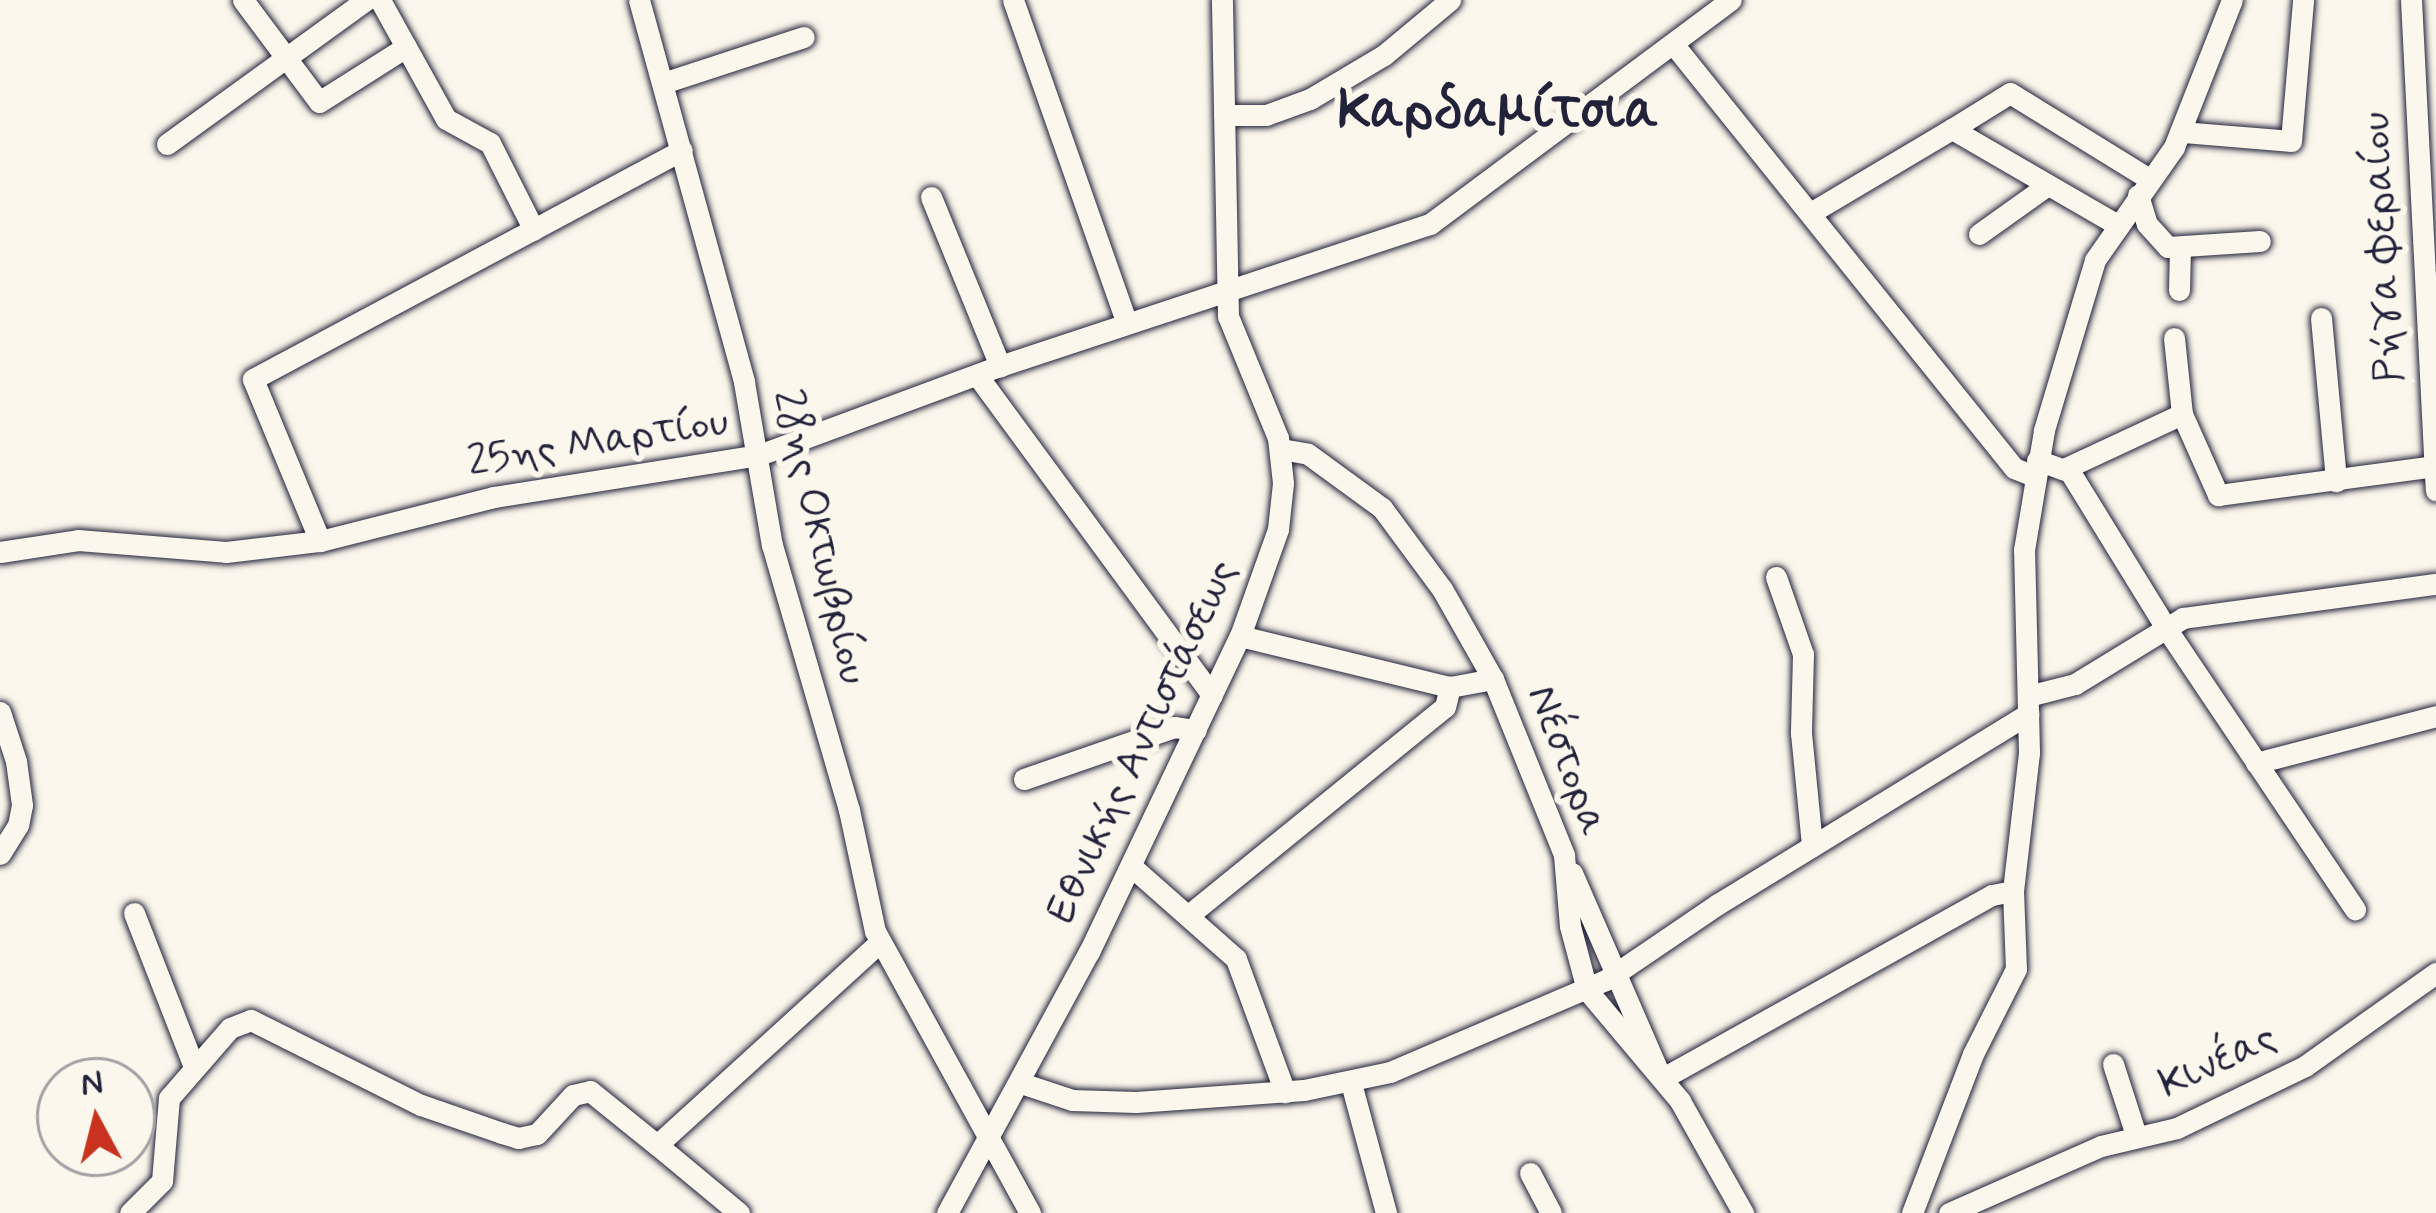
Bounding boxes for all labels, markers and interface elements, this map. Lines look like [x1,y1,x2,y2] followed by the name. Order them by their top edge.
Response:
[1337,81,1659,145] district label: Καρδαμίτσια
[2352,111,2416,383] street label: Ρήγα Φεραίου
[761,385,877,689] street label: 28ης Οκτωβρίου
[464,398,732,488] street label: 25ης Μαρτίου
[1037,552,1249,932] street label: Εθνικής Αντιστάσεως
[1514,679,1618,843] street label: Νέστορα
[2151,1013,2285,1111] street label: Κινέας
[36,1057,156,1177] north arrow
[78,1061,106,1107] text: N

